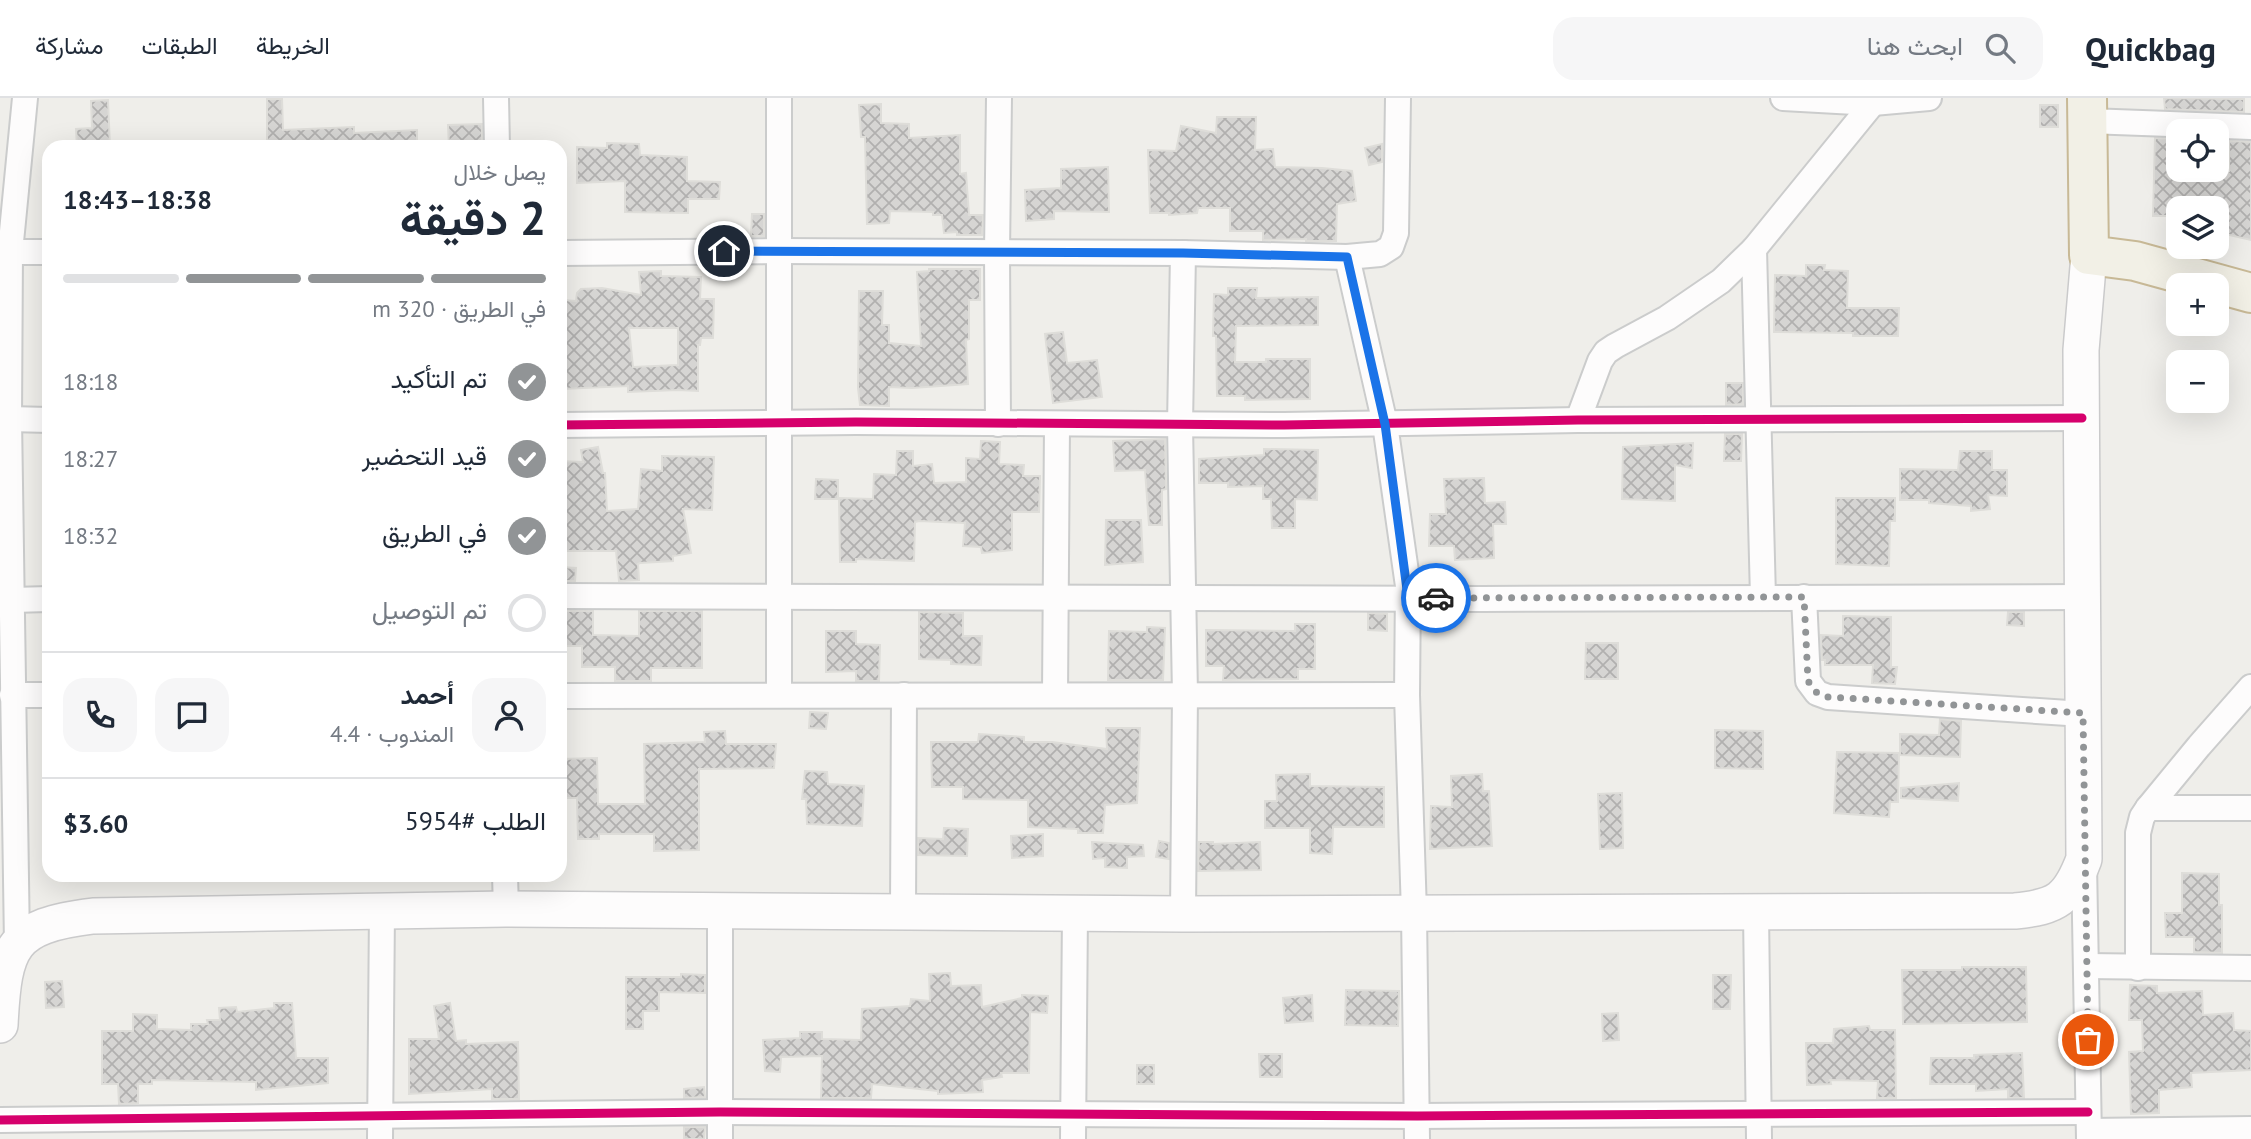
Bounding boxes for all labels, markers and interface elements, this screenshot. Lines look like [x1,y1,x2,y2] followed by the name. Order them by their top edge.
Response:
[1553,17,2043,80] search box
[2085,27,2216,70] text: Quickbag
[1867,29,1963,62] text: ابحث هنا
[1981,29,2019,67] icon: search
[35,30,103,61] text: مشاركة
[141,30,218,61] text: الطبقات
[256,30,330,61] text: الخريطة
[2166,119,2229,413] map controls
[2166,119,2229,182] button: locate
[454,157,546,186] text: يصل خلال
[63,183,212,216] text: 18:38–18:43
[400,188,546,248] text: 2 دقيقة
[2166,196,2229,259] button: layers
[694,221,754,281] pin
[705,232,743,270] icon: home
[2166,273,2229,336] button: +
[372,294,546,323] text: في الطريق · 320 m
[2166,350,2229,413] button: −
[391,362,487,395] text: تم التأكيد
[508,363,546,401] icon: check
[63,367,118,396] text: 18:18
[362,439,487,472] text: قيد التحضير
[508,440,546,478] icon: check
[63,444,118,473] text: 18:27
[382,516,487,549] text: في الطريق
[508,517,546,555] icon: check
[63,521,118,550] text: 18:32
[1401,563,1471,633] courier
[1417,579,1455,617] icon: car
[372,593,487,626] text: تم التوصيل
[63,678,137,752] button: phone
[155,678,229,752] button: chat
[401,678,454,711] text: أحمد
[472,678,546,752] button: person
[330,719,454,748] text: المندوب · 4.4
[405,804,546,837] text: الطلب #5954
[63,807,128,840] text: $3.60
[2058,1010,2118,1070] pin
[2069,1021,2107,1059] icon: bag

